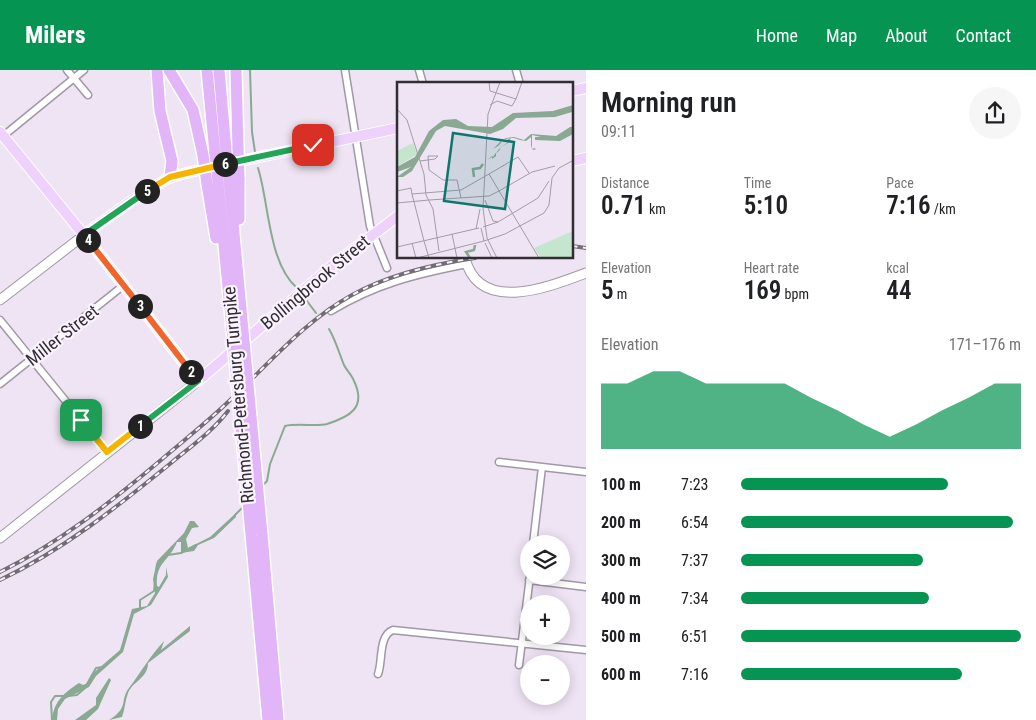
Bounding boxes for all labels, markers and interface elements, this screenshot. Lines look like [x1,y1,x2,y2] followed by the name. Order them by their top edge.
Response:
[25,21,86,49] text: Milers
[756,25,798,46] text: Home
[826,25,857,46] text: Map
[885,25,927,46] text: About
[955,25,1011,46] text: Contact
[397,82,574,259] inset map
[601,86,737,119] text: Morning run
[969,87,1021,139] button: share
[601,122,636,141] text: 09:11
[292,124,334,166] pin
[299,131,327,159] icon: check
[212,152,238,176] pin: 6
[222,156,229,172] text: 6
[601,175,649,191] text: Distance
[744,175,771,191] text: Time
[886,175,914,191] text: Pace
[134,178,160,204] pin: 5
[144,183,151,199] text: 5
[601,191,646,220] text: 0.71
[744,191,788,220] text: 5:10
[886,191,931,220] text: 7:16
[646,201,666,217] text: km
[931,201,956,217] text: /km
[76,228,100,252] pin: 4
[256,230,374,334] street label: Bollingbrook Street
[85,232,92,248] text: 4
[601,260,651,276] text: Elevation
[744,260,799,276] text: Heart rate
[886,260,909,276] text: kcal
[601,276,614,305] text: 5
[744,276,781,305] text: 169
[886,276,911,305] text: 44
[218,286,258,504] street label: Richmond-Petersburg Turnpike
[614,286,627,302] text: m
[781,286,809,302] text: bpm
[128,294,152,318] pin: 3
[137,298,144,314] text: 3
[22,300,102,370] street label: Miller Street
[601,335,659,354] text: Elevation
[949,335,1021,354] text: 171–176 m
[178,360,204,384] pin: 2
[188,364,195,380] text: 2
[60,399,102,441] pin
[67,406,95,434] icon: arrive
[128,414,152,438] pin: 1
[137,418,144,434] text: 1
[601,475,641,494] text: 100 m
[681,475,708,494] text: 7:23
[601,513,641,532] text: 200 m
[681,513,708,532] text: 6:54
[520,535,570,705] map controls
[520,535,570,585] button: layers
[601,551,641,570] text: 300 m
[681,551,708,570] text: 7:37
[601,589,641,608] text: 400 m
[681,589,708,608] text: 7:34
[520,595,570,645] button: +
[601,627,641,646] text: 500 m
[681,627,708,646] text: 6:51
[520,655,570,705] button: −
[601,665,641,684] text: 600 m
[681,665,708,684] text: 7:16

